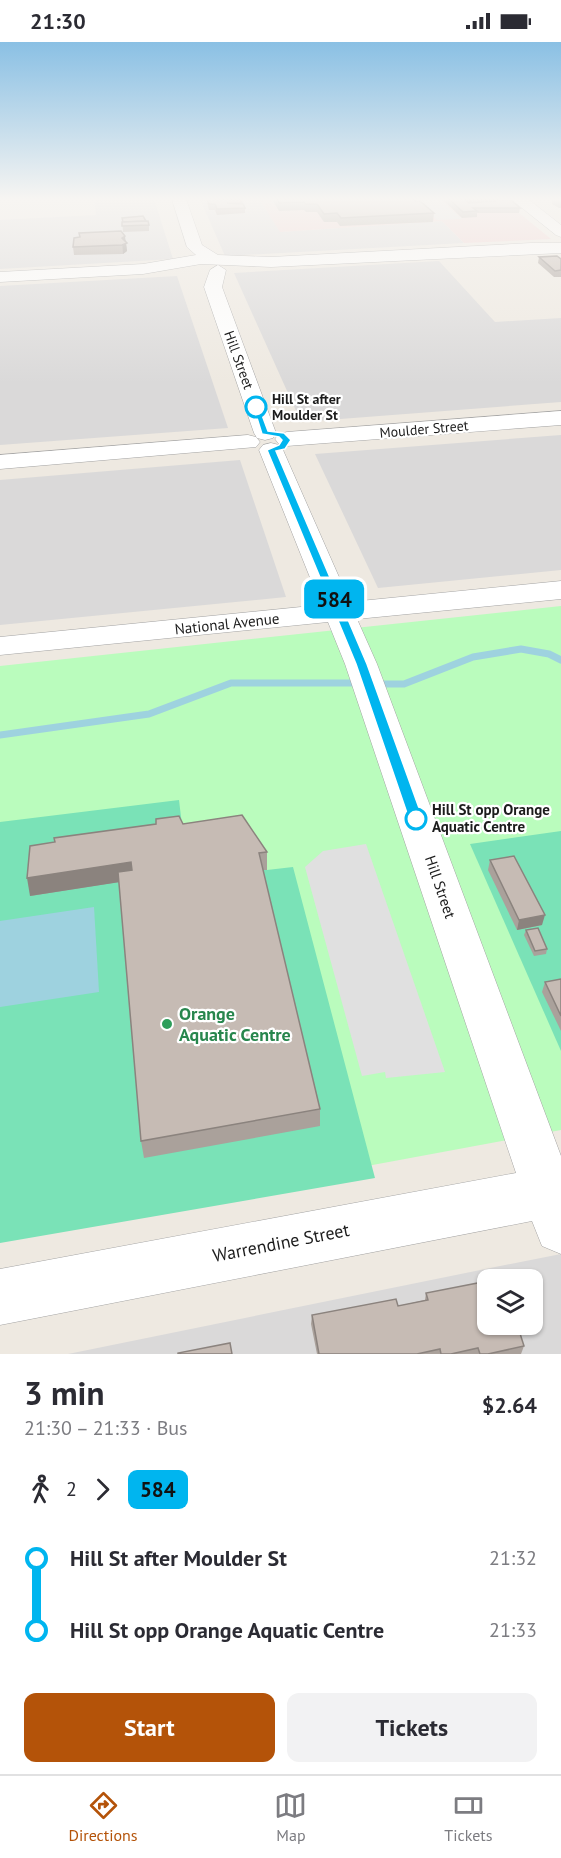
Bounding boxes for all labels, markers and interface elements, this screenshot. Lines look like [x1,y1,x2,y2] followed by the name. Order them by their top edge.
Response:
[30,7,86,35] text: 21:30
[220,328,258,392] street label: Hill Street
[272,390,341,424] place label: Hill St after Moulder St
[245,396,267,418] marker: Hill St after Moulder St
[379,416,469,442] street label: Moulder Street
[300,580,368,618] line badge: 584
[316,586,352,613] text: 584
[174,609,280,638] street label: National Avenue
[432,800,550,836] place label: Hill St opp Orange Aquatic Centre
[405,808,427,830] marker: Hill St opp Orange Aquatic Centre
[421,853,460,921] street label: Hill Street
[179,1002,291,1046] place label: Orange Aquatic Centre
[160,1017,174,1031] marker: Orange Aquatic Centre
[211,1218,351,1267] street label: Warrendine Street
[477,1269,543,1335] map controls
[477,1269,543,1335] button: layers
[24,1371,105,1414] text: 3 min
[482,1391,537,1419] text: $2.64
[24,1415,188,1441] text: 21:30 – 21:33 · Bus
[24,1473,57,1506] icon: walk
[86,1473,119,1506] icon: forward
[66,1476,77,1502] text: 2
[140,1476,176,1503] text: 584
[70,1544,287,1572] text: Hill St after Moulder St
[489,1545,537,1571] text: 21:32
[70,1616,384,1644] text: Hill St opp Orange Aquatic Centre
[489,1617,537,1643] text: 21:33
[24,1693,275,1762] button: Start
[287,1693,537,1762] button: Tickets
[68,1789,138,1845] tab: Directions
[274,1789,307,1845] tab: Map
[444,1789,493,1845] tab: Tickets

